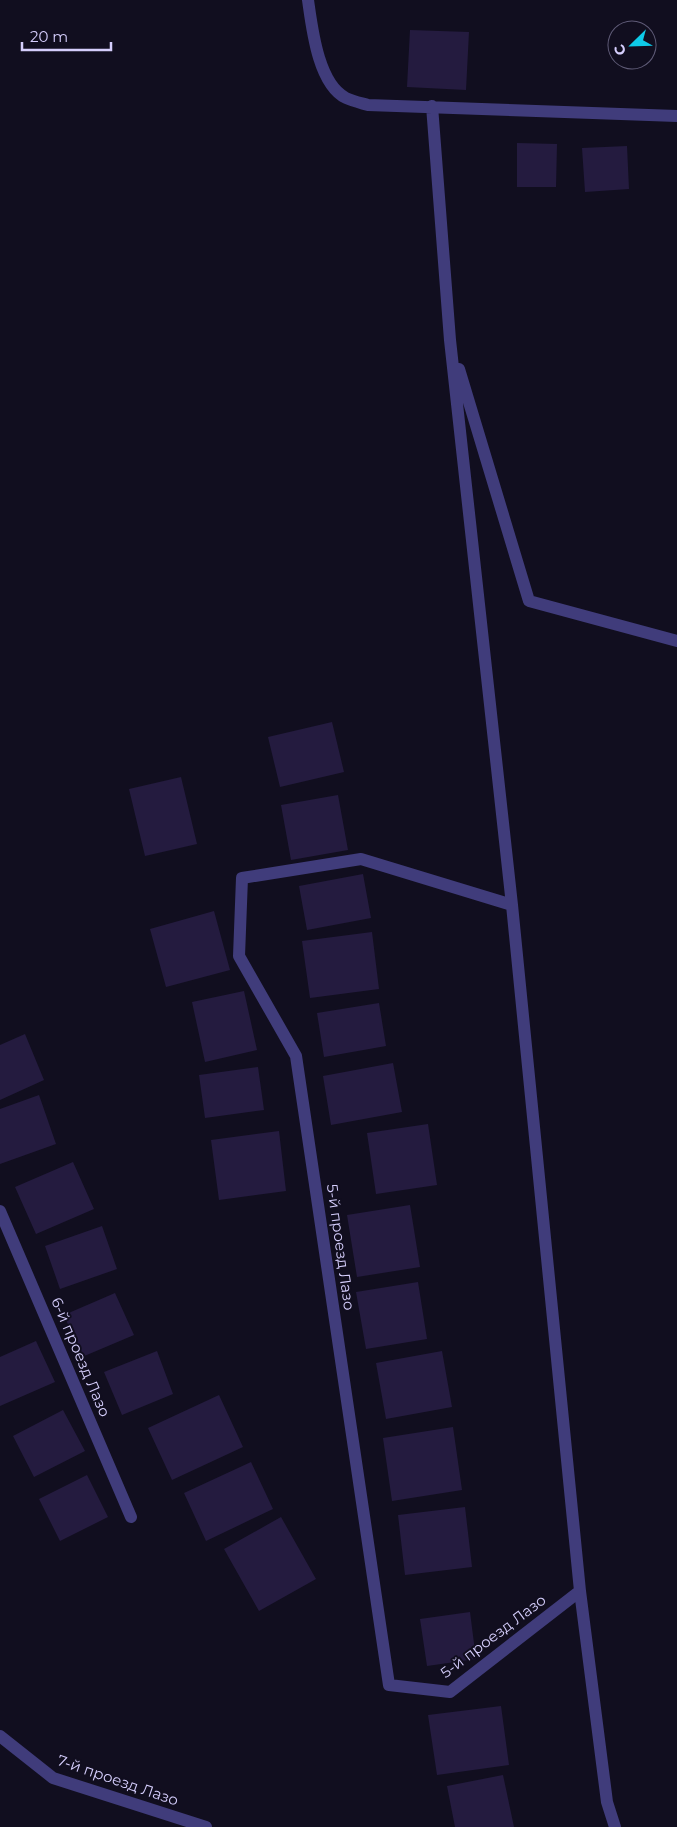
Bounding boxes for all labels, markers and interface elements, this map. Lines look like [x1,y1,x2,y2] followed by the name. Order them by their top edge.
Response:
[22,20,111,52] scale bar
[607,20,657,70] north arrow
[30,27,68,46] text: 20 m
[610,42,630,58] text: С
[323,1183,359,1311] street label: 5-й проезд Лазо
[47,1294,115,1420] street label: 6-й проезд Лазо
[436,1590,550,1682] street label: 5-й проезд Лазо
[55,1750,181,1810] street label: 7-й проезд Лазо

